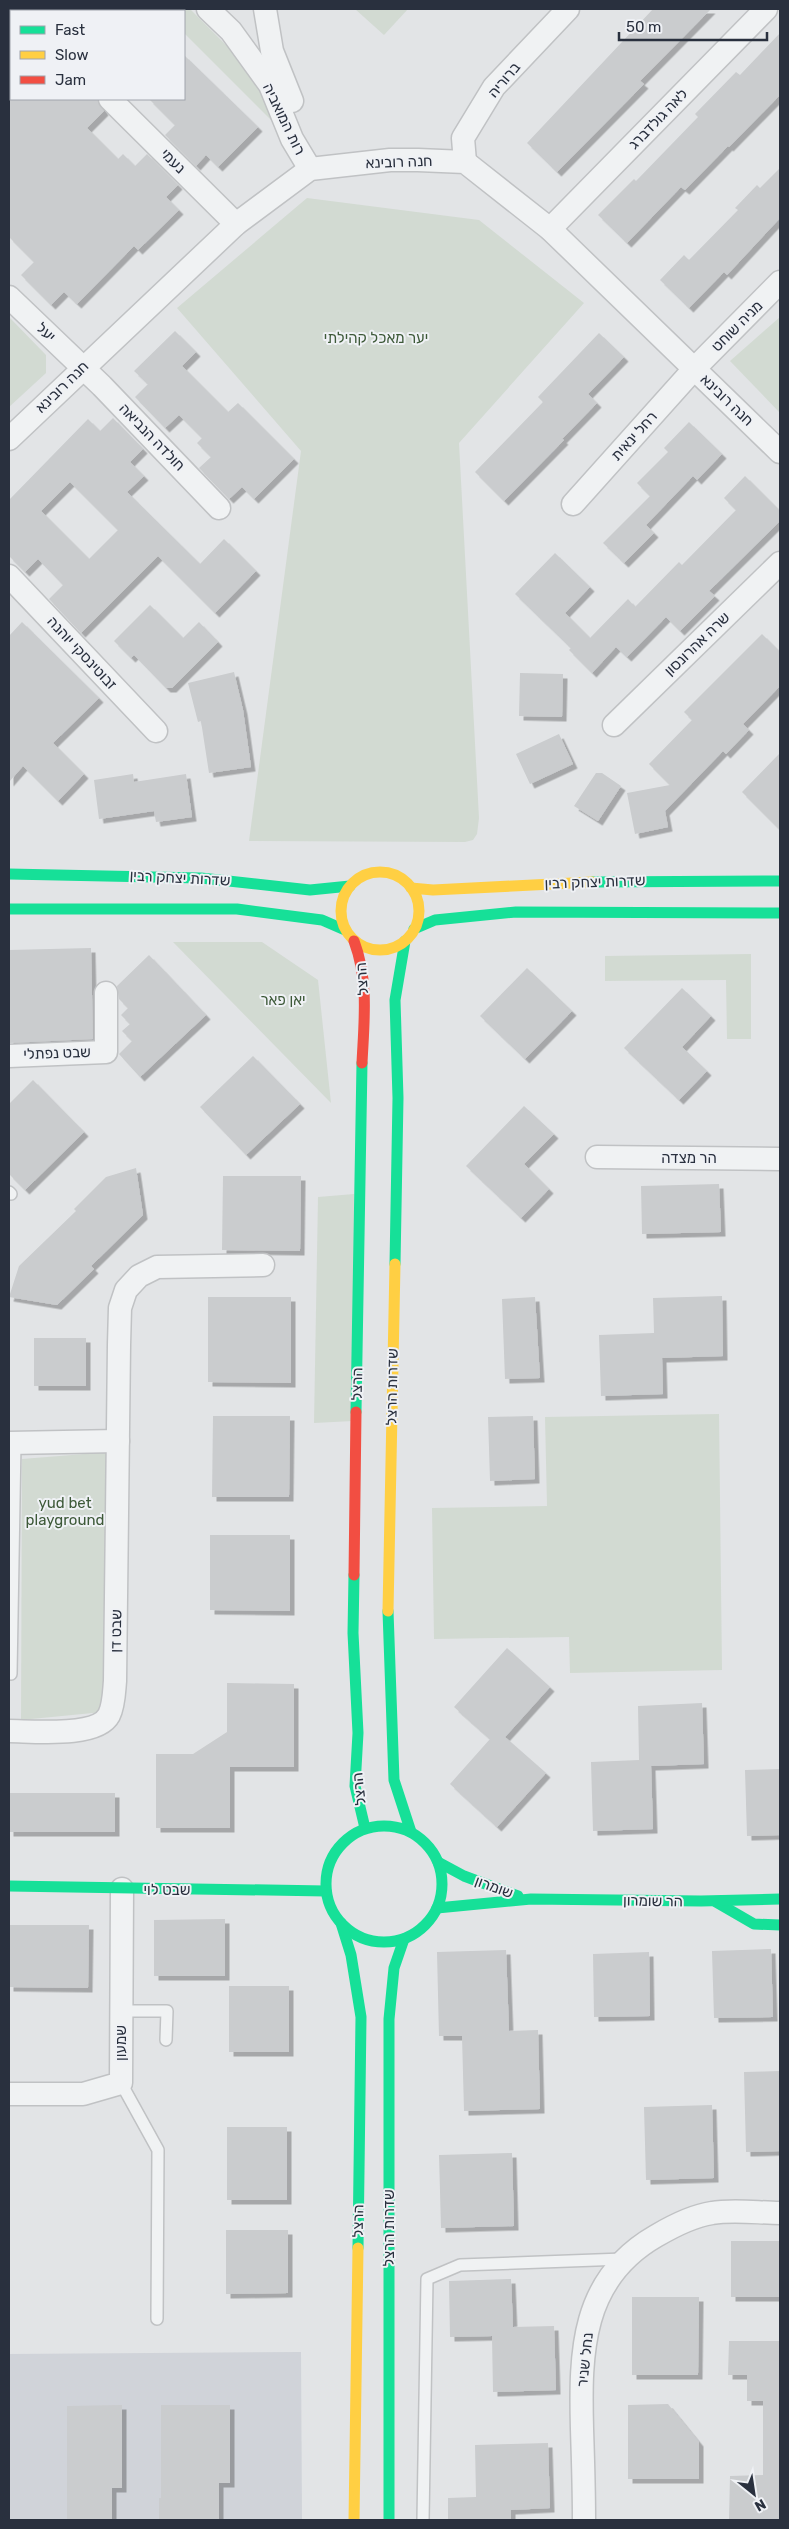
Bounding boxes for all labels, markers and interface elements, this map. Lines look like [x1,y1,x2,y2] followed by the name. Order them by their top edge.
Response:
[10,10,185,100] legend
[619,10,766,42] scale bar
[626,18,661,36] text: 50 m
[55,21,85,39] text: Fast
[55,46,88,64] text: Slow
[484,59,524,101] street label: ברוריה
[55,71,86,89] text: Jam
[259,80,309,158] street label: רות המואביה
[625,85,692,153] street label: לאה גולדברג
[157,145,189,177] street label: נעמי
[365,152,433,172] street label: חנה רובינא
[708,297,766,355] street label: מניה שוחט
[33,319,59,345] street label: יעל
[324,329,428,347] park label: יער מאכל קהילתי
[32,357,92,417] street label: חנה רובינא
[697,370,757,430] street label: חנה רובינא
[115,399,189,475] street label: חולדה הנביאה
[607,408,661,464] street label: רחל ינאית
[660,608,734,680] street label: שרה אהרונסון
[43,612,121,694] street label: זבוטינסקי יוהנה
[129,866,231,890] street label: שדרות יצחק רבין
[544,871,646,893] street label: שדרות יצחק רבין
[352,962,372,996] street label: הרצל
[260,991,306,1009] park label: יאן פאר
[23,1043,91,1063] street label: שבט נפתלי
[661,1149,717,1167] street label: הר מצדה
[382,1348,402,1426] street label: שדרות הרצל
[348,1367,366,1401] street label: הרצל
[26,1494,104,1529] park label: yud bet playground
[107,1609,125,1653] street label: שבט דן
[348,1772,370,1806] street label: הרצל
[472,1872,516,1902] street label: שומרון
[144,1881,190,1899] street label: שבט לוי
[623,1891,683,1911] street label: הר שומרון
[112,2025,130,2061] street label: שמעון
[380,2189,398,2267] street label: שדרות הרצל
[349,2204,367,2238] street label: הרצל
[573,2332,597,2388] street label: נחל שניר
[729,2469,779,2519] north arrow
[752,2495,769,2515] text: N

